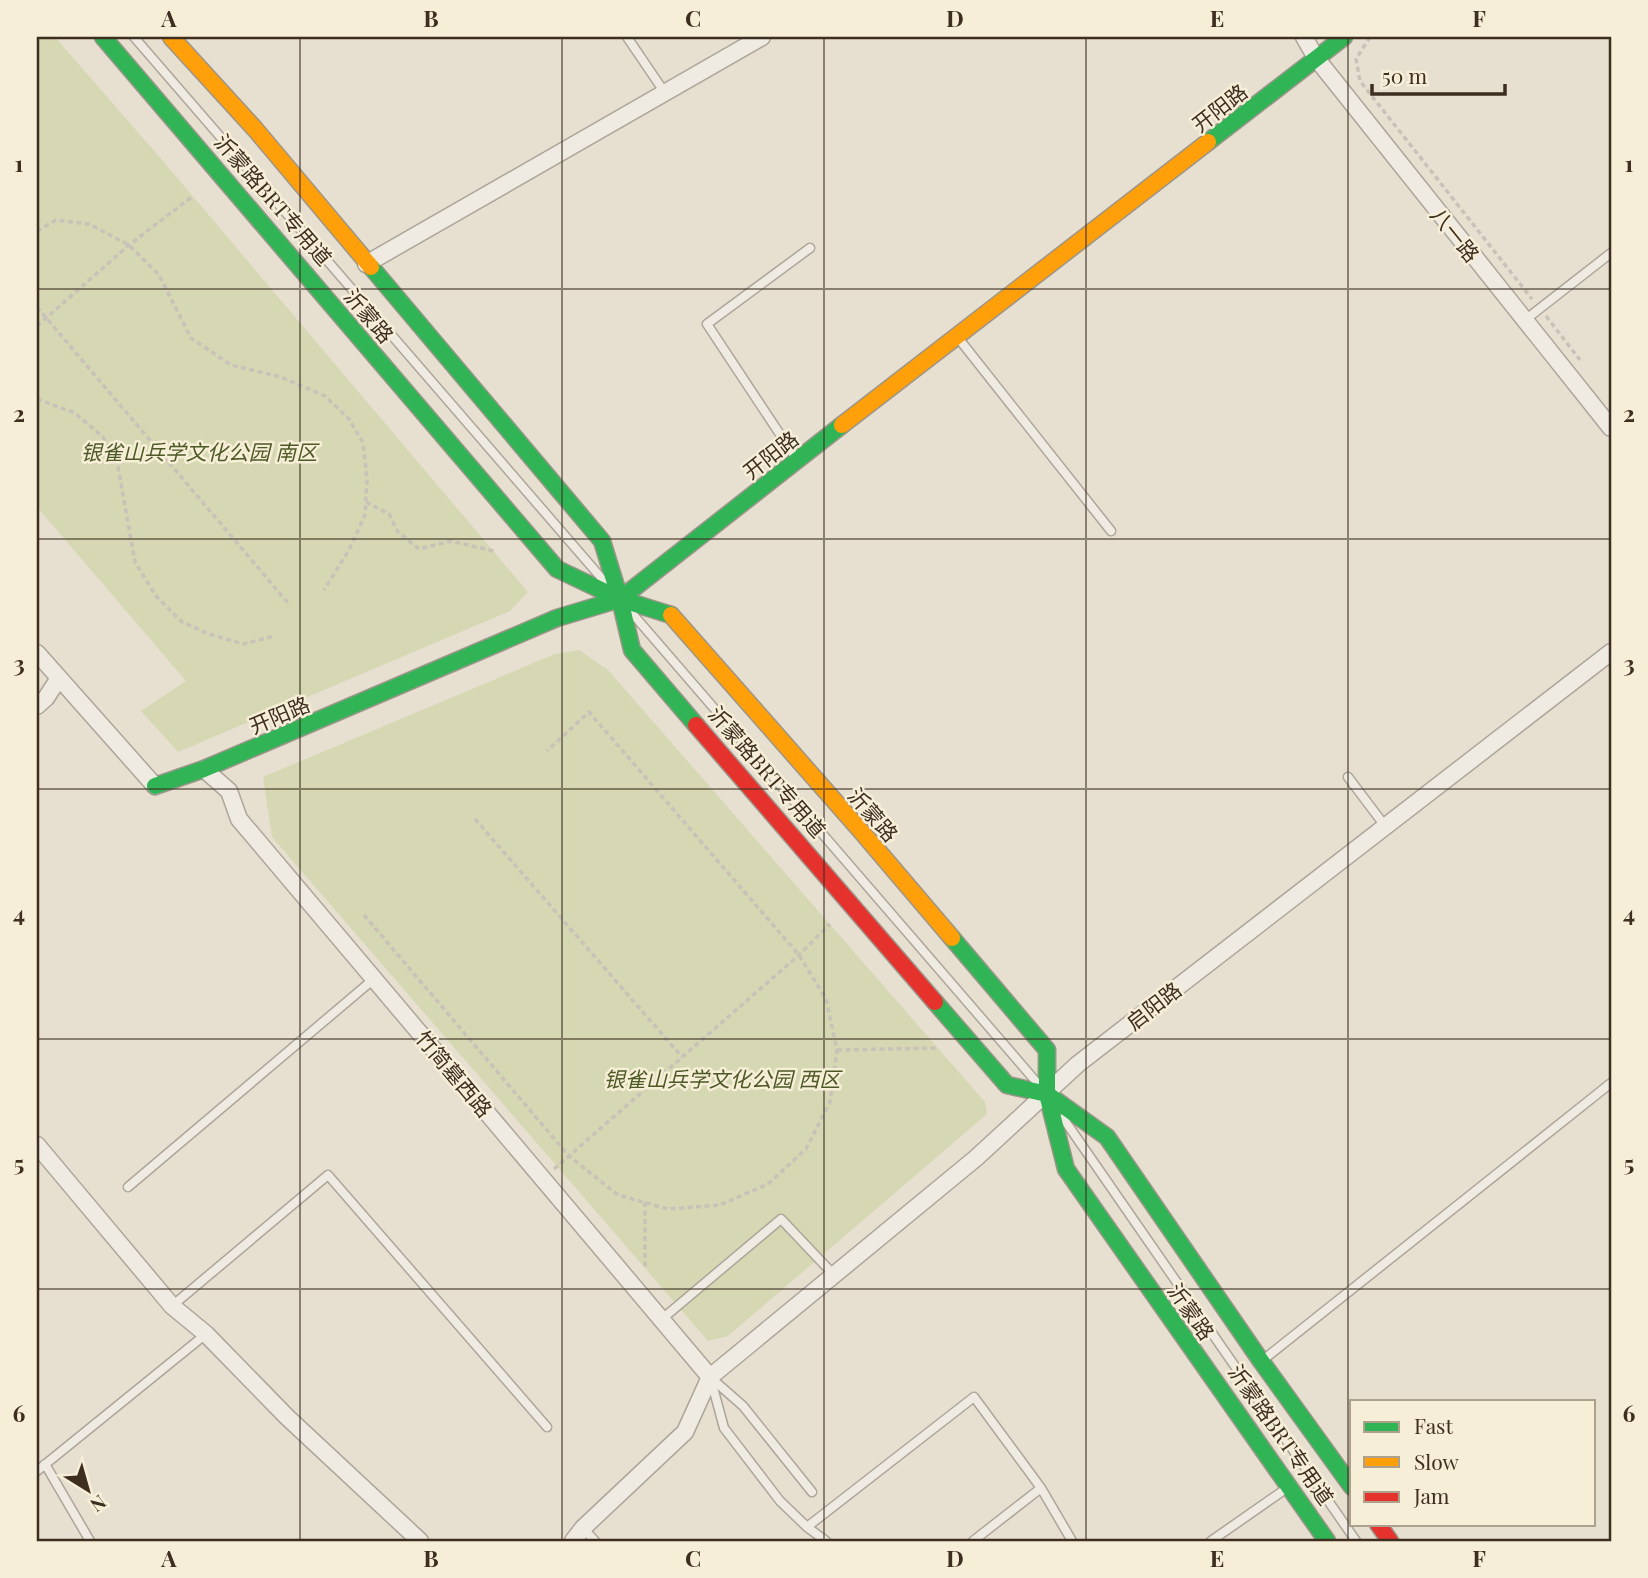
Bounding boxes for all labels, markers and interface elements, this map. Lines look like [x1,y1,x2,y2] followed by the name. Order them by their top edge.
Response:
[160,2,177,33] text: A
[423,2,439,33] text: B
[685,2,701,33] text: C
[946,2,964,33] text: D
[1210,2,1224,33] text: E
[1472,2,1486,33] text: F
[1372,52,1504,96] scale bar
[1382,61,1428,89] text: 50 m
[1186,77,1252,137] street label: 开阳路
[209,127,339,271] street label: 沂蒙路BRT专用道
[15,147,24,178] text: 1
[1625,147,1634,178] text: 1
[1425,201,1487,267] street label: 八一路
[339,282,401,348] street label: 沂蒙路
[13,397,25,428] text: 2
[1623,397,1635,428] text: 2
[737,424,803,484] street label: 开阳路
[81,437,320,465] park label: 银雀山兵学文化公园 南区
[13,647,25,678] text: 3
[1623,647,1635,678] text: 3
[245,689,313,739] street label: 开阳路
[703,699,833,843] street label: 沂蒙路BRT专用道
[843,781,905,847] street label: 沂蒙路
[13,897,25,928] text: 4
[1623,897,1635,928] text: 4
[1120,975,1186,1035] street label: 启阳路
[411,1024,499,1122] street label: 竹简墓西路
[604,1064,843,1092] park label: 银雀山兵学文化公园 西区
[14,1147,24,1178] text: 5
[1624,1147,1634,1178] text: 5
[1162,1277,1222,1345] street label: 沂蒙路
[1223,1358,1341,1510] street label: 沂蒙路BRT专用道
[13,1397,26,1428] text: 6
[1623,1397,1636,1428] text: 6
[1350,1400,1596,1526] legend
[1414,1411,1453,1439] text: Fast
[1414,1447,1459,1475] text: Slow
[52,1456,122,1526] north arrow
[1413,1481,1450,1509] text: Jam
[85,1490,112,1519] text: N
[160,1542,177,1573] text: A
[423,1542,439,1573] text: B
[685,1542,701,1573] text: C
[946,1542,964,1573] text: D
[1210,1542,1224,1573] text: E
[1472,1542,1486,1573] text: F

